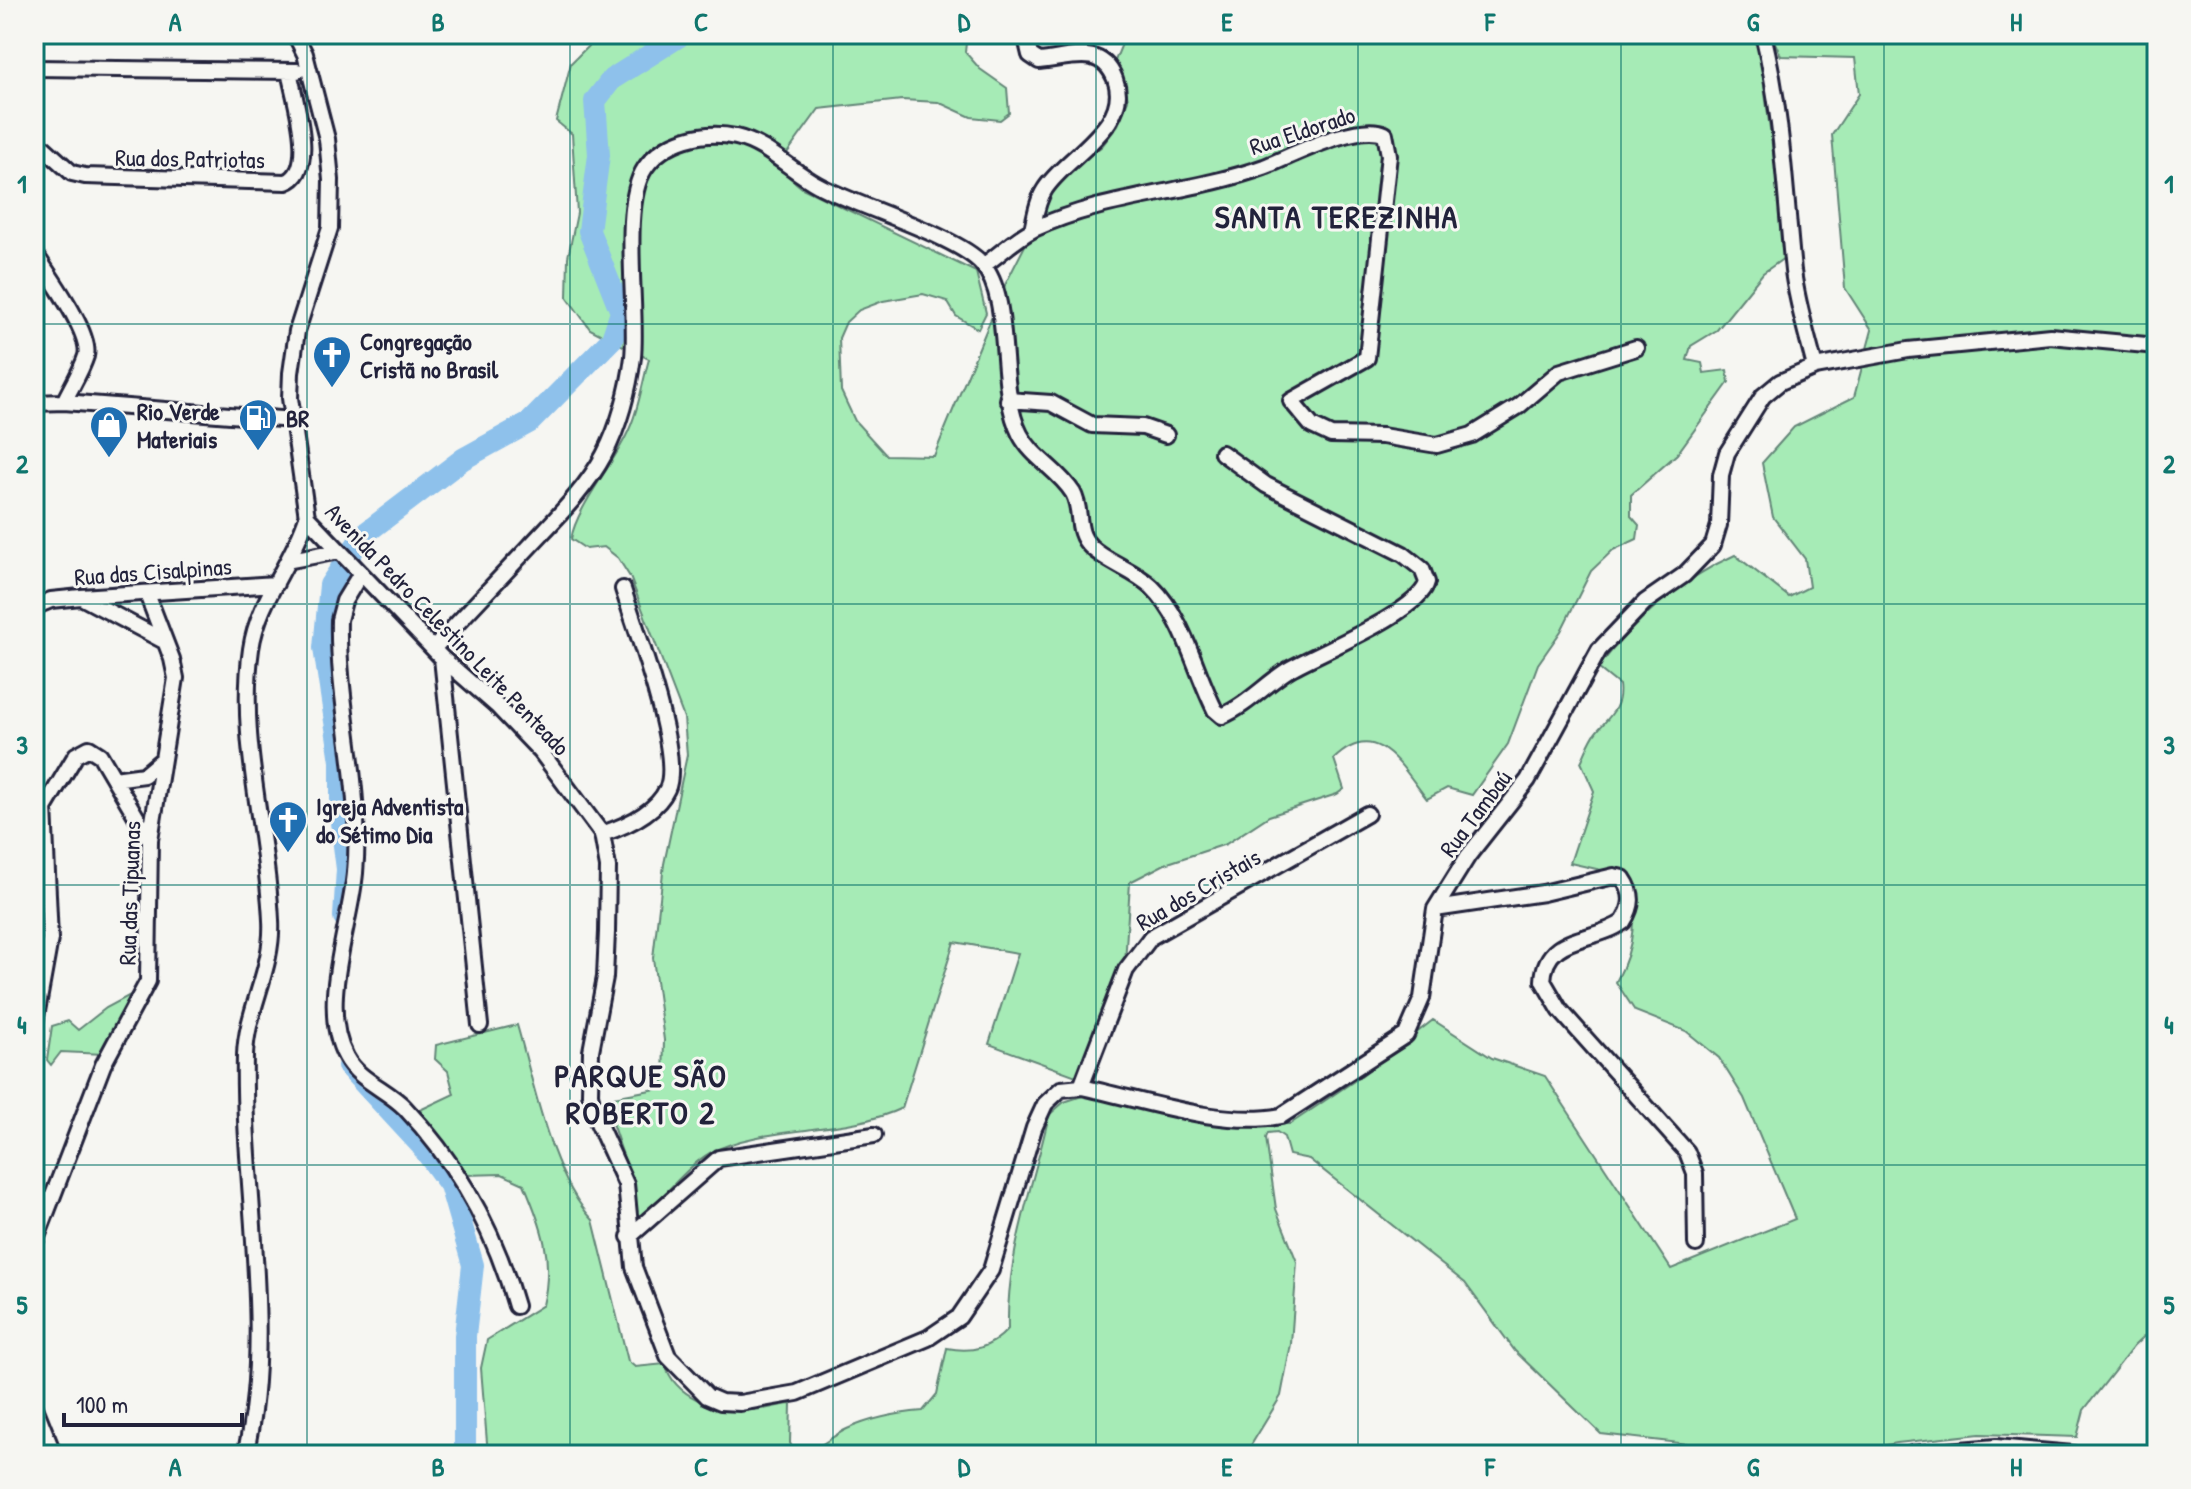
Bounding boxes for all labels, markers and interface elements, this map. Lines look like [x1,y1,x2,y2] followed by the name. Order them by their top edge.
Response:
[169,4,182,39] text: A
[431,4,445,39] text: B
[694,4,708,39] text: C
[958,4,971,39] text: D
[1221,4,1233,39] text: E
[1484,4,1496,39] text: F
[1747,4,1760,39] text: G
[2010,4,2022,39] text: H
[1245,98,1359,162] street label: Rua Eldorado
[115,141,265,175] street label: Rua dos Patriotas
[17,166,27,201] text: 1
[2164,166,2174,201] text: 1
[1215,195,1459,238] district label: SANTA TEREZINHA
[360,325,499,385] place label: Congregação Cristã no Brasil
[311,334,353,389] church icon: Congregação Cristã no Brasil
[137,395,220,455] place label: Rio Verde Materiais
[237,397,279,452] fuel station icon: BR
[286,402,309,434] place label: BR
[88,404,130,459] shop icon: Rio Verde Materiais
[16,446,29,481] text: 2
[2163,446,2176,481] text: 2
[319,496,578,762] street label: Avenida Pedro Celestino Leite Penteado
[73,550,233,592] street label: Rua das Cisalpinas
[16,727,28,762] text: 3
[2163,727,2175,762] text: 3
[1432,763,1518,863] street label: Rua Tambaú
[316,790,464,850] place label: Igreja Adventista do Sétimo Dia
[267,799,309,854] church icon: Igreja Adventista do Sétimo Dia
[110,820,148,966] street label: Rua das Tipuanas
[1130,841,1266,937] street label: Rua dos Cristais
[17,1007,27,1042] text: 4
[2164,1007,2174,1042] text: 4
[554,1054,728,1134] district label: PARQUE SÃO ROBERTO 2
[17,1287,28,1322] text: 5
[2164,1287,2175,1322] text: 5
[64,1377,242,1427] scale bar
[76,1388,128,1420] text: 100 m
[169,1449,182,1484] text: A
[431,1449,445,1484] text: B
[694,1449,708,1484] text: C
[958,1449,971,1484] text: D
[1221,1449,1233,1484] text: E
[1484,1449,1496,1484] text: F
[1747,1449,1760,1484] text: G
[2010,1449,2022,1484] text: H

